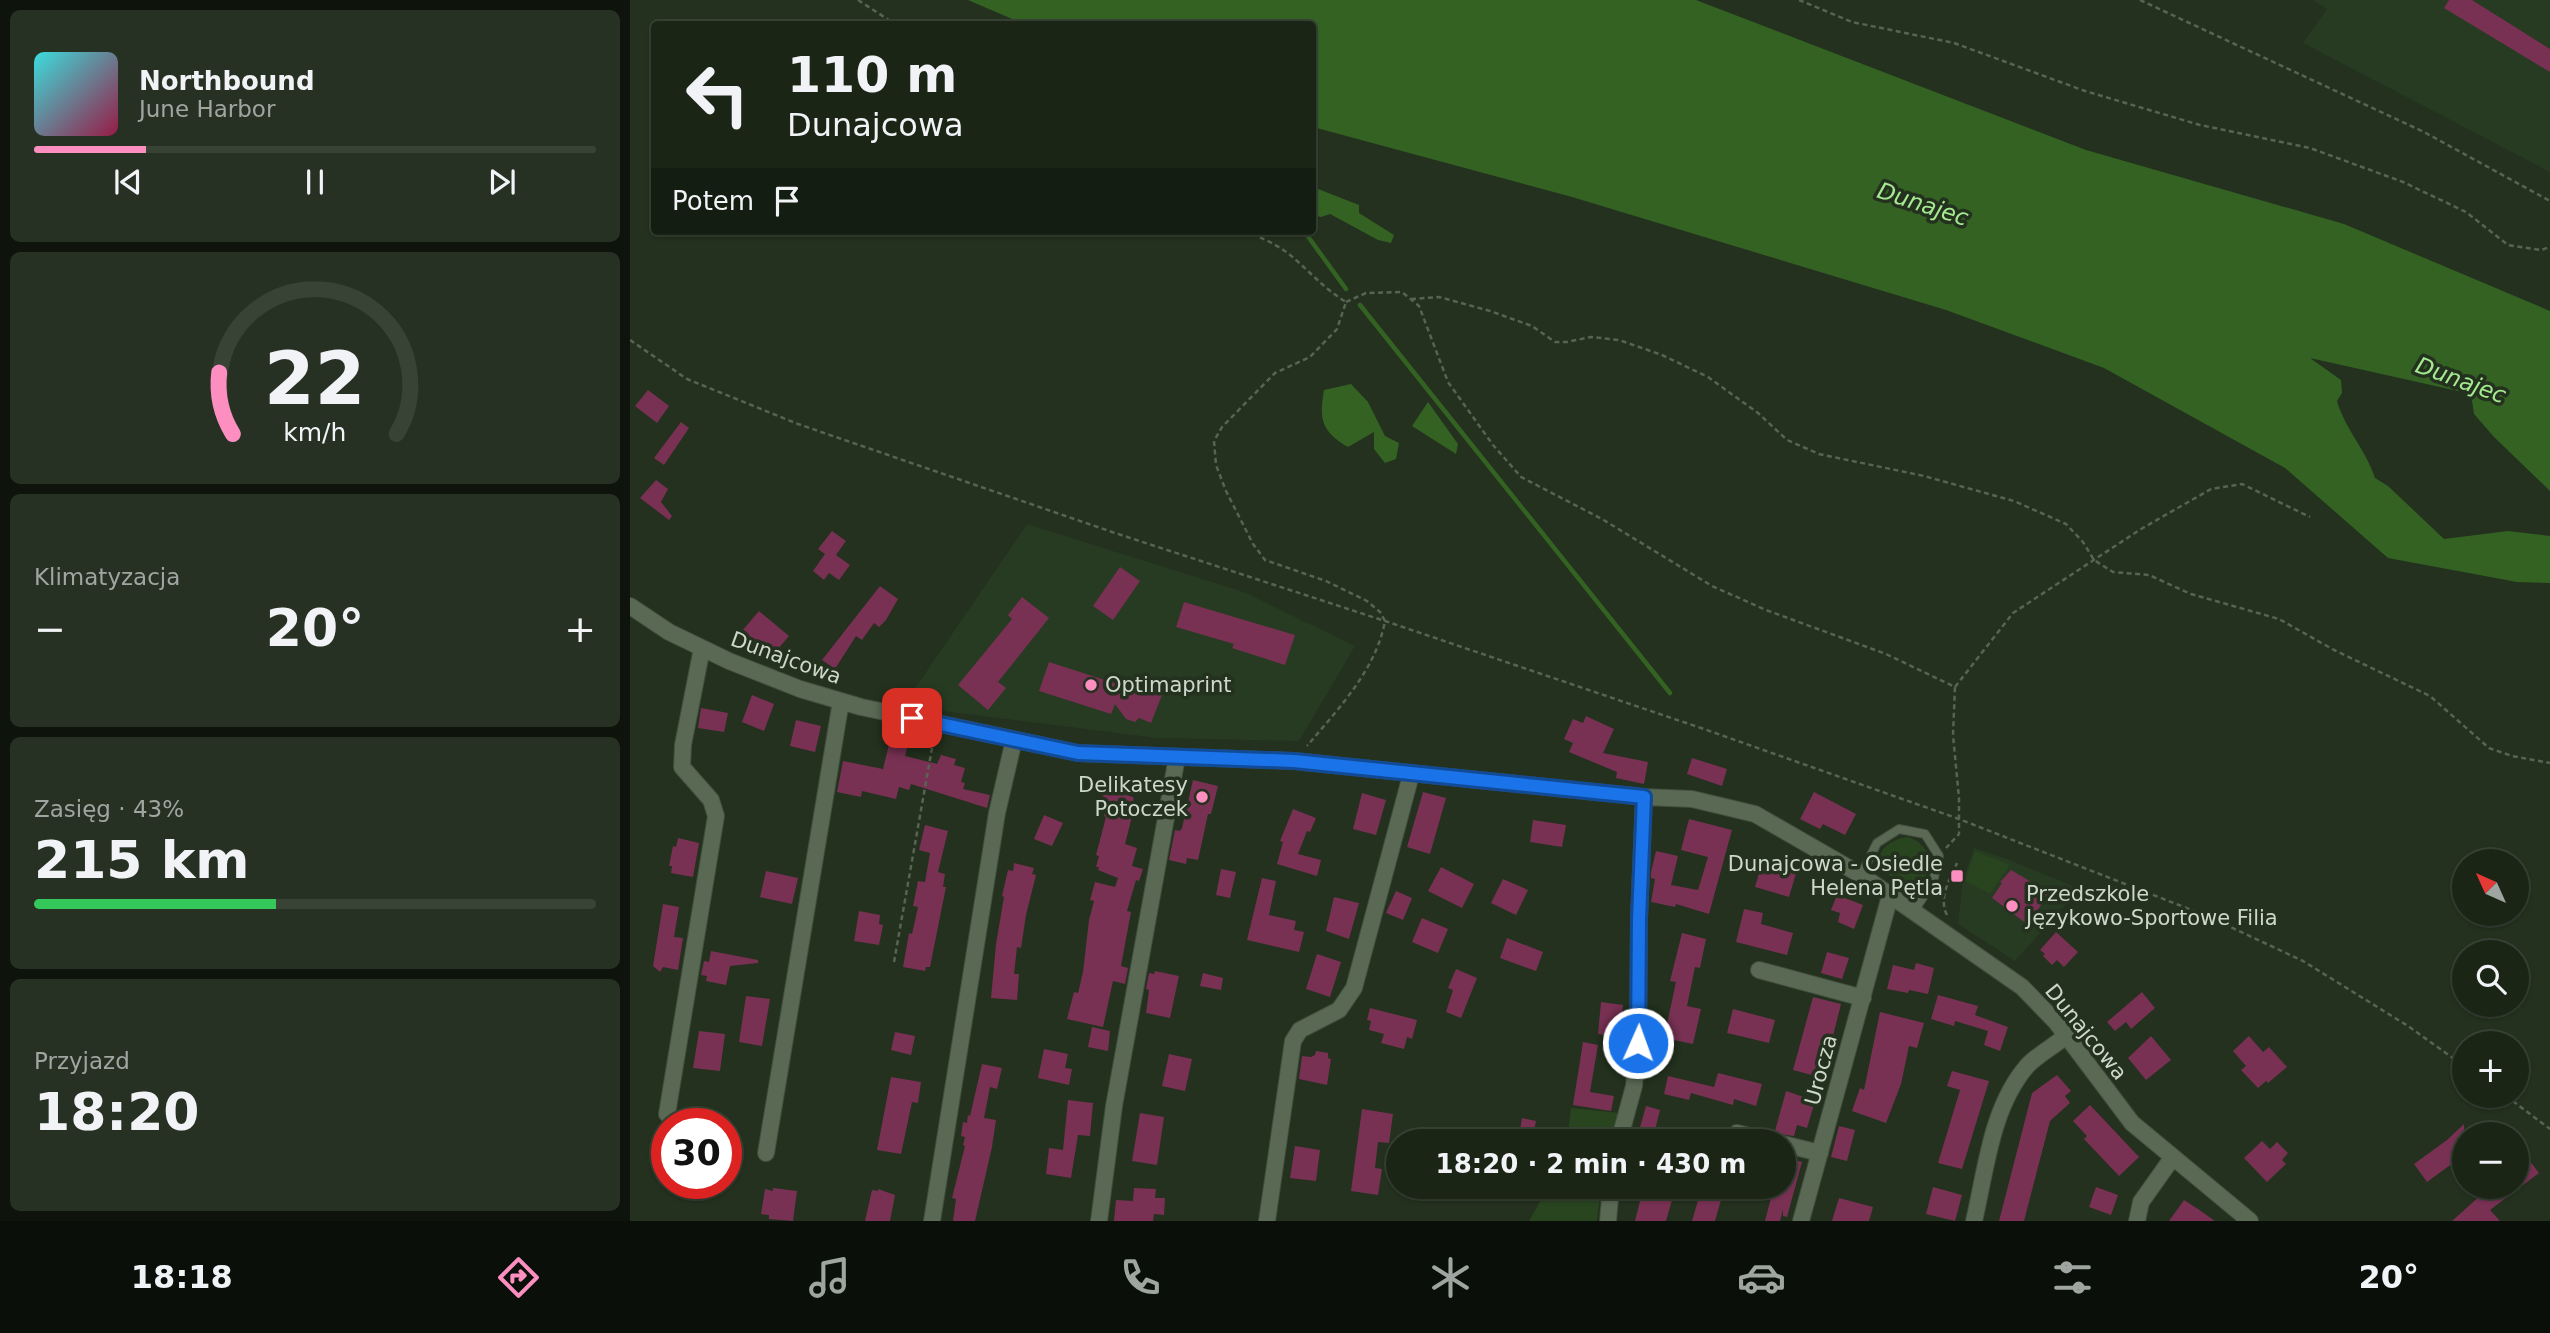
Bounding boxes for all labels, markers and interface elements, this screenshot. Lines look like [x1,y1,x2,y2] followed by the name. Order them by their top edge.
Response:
[787,47,957,104] text: 110 m
[672,49,763,140] icon: left
[139,66,315,96] text: Northbound
[139,96,275,122] text: June Harbor
[787,106,964,144] text: Dunajcowa
[109,163,147,201] icon: previous
[296,163,334,201] icon: pause
[483,163,521,201] icon: next
[1874,177,1972,231] water label: Dunajec
[768,182,806,220] icon: arrive
[672,186,754,216] text: Potem
[264,337,366,422] text: 22
[2412,352,2510,408] water label: Dunajec
[283,418,347,447] text: km/h
[34,564,180,590] text: Klimatyzacja
[266,598,364,658] text: 20°
[34,607,66,651] text: −
[564,607,596,651] text: +
[727,627,845,689] street label: Dunajcowa
[1105,673,1232,697] place label: Optimaprint
[1083,677,1099,693] marker: Optimaprint
[882,688,942,748] pin
[893,699,931,737] icon: arrive
[1078,773,1189,821] place label: Delikatesy Potoczek
[1194,789,1210,805] marker: Delikatesy Potoczek
[34,796,184,822] text: Zasięg · 43%
[34,830,249,890] text: 215 km
[2452,849,2529,926] north arrow
[2452,849,2529,1199] map controls
[1728,852,1943,900] place label: Dunajcowa - Osiedle Helena Pętla
[1949,868,1965,884] marker: Dunajcowa - Osiedle Helena Pętla
[2024,882,2278,930] place label: Przedszkole Językowo-Sportowe Filia
[2004,898,2020,914] marker: Przedszkole Językowo-Sportowe Filia
[2452,940,2529,1017] button: search
[2040,979,2132,1085] street label: Dunajcowa
[1601,1006,1675,1080] position arrow
[2452,1031,2529,1108] button: +
[1800,1032,1842,1108] street label: Urocza
[34,1048,130,1074] text: Przyjazd
[34,1082,200,1142] text: 18:20
[651,1108,742,1199] speed limit sign: 30
[2452,1122,2529,1199] button: −
[1436,1149,1746,1179] text: 18:20 · 2 min · 430 m
[494,1253,543,1302] icon: directions
[805,1253,854,1302] icon: music
[1116,1253,1165,1302] icon: phone
[1426,1253,1475,1302] icon: climate
[1737,1253,1786,1302] icon: car
[2048,1253,2097,1302] icon: filters
[131,1258,233,1296] text: 18:18
[2359,1258,2419,1296] text: 20°

